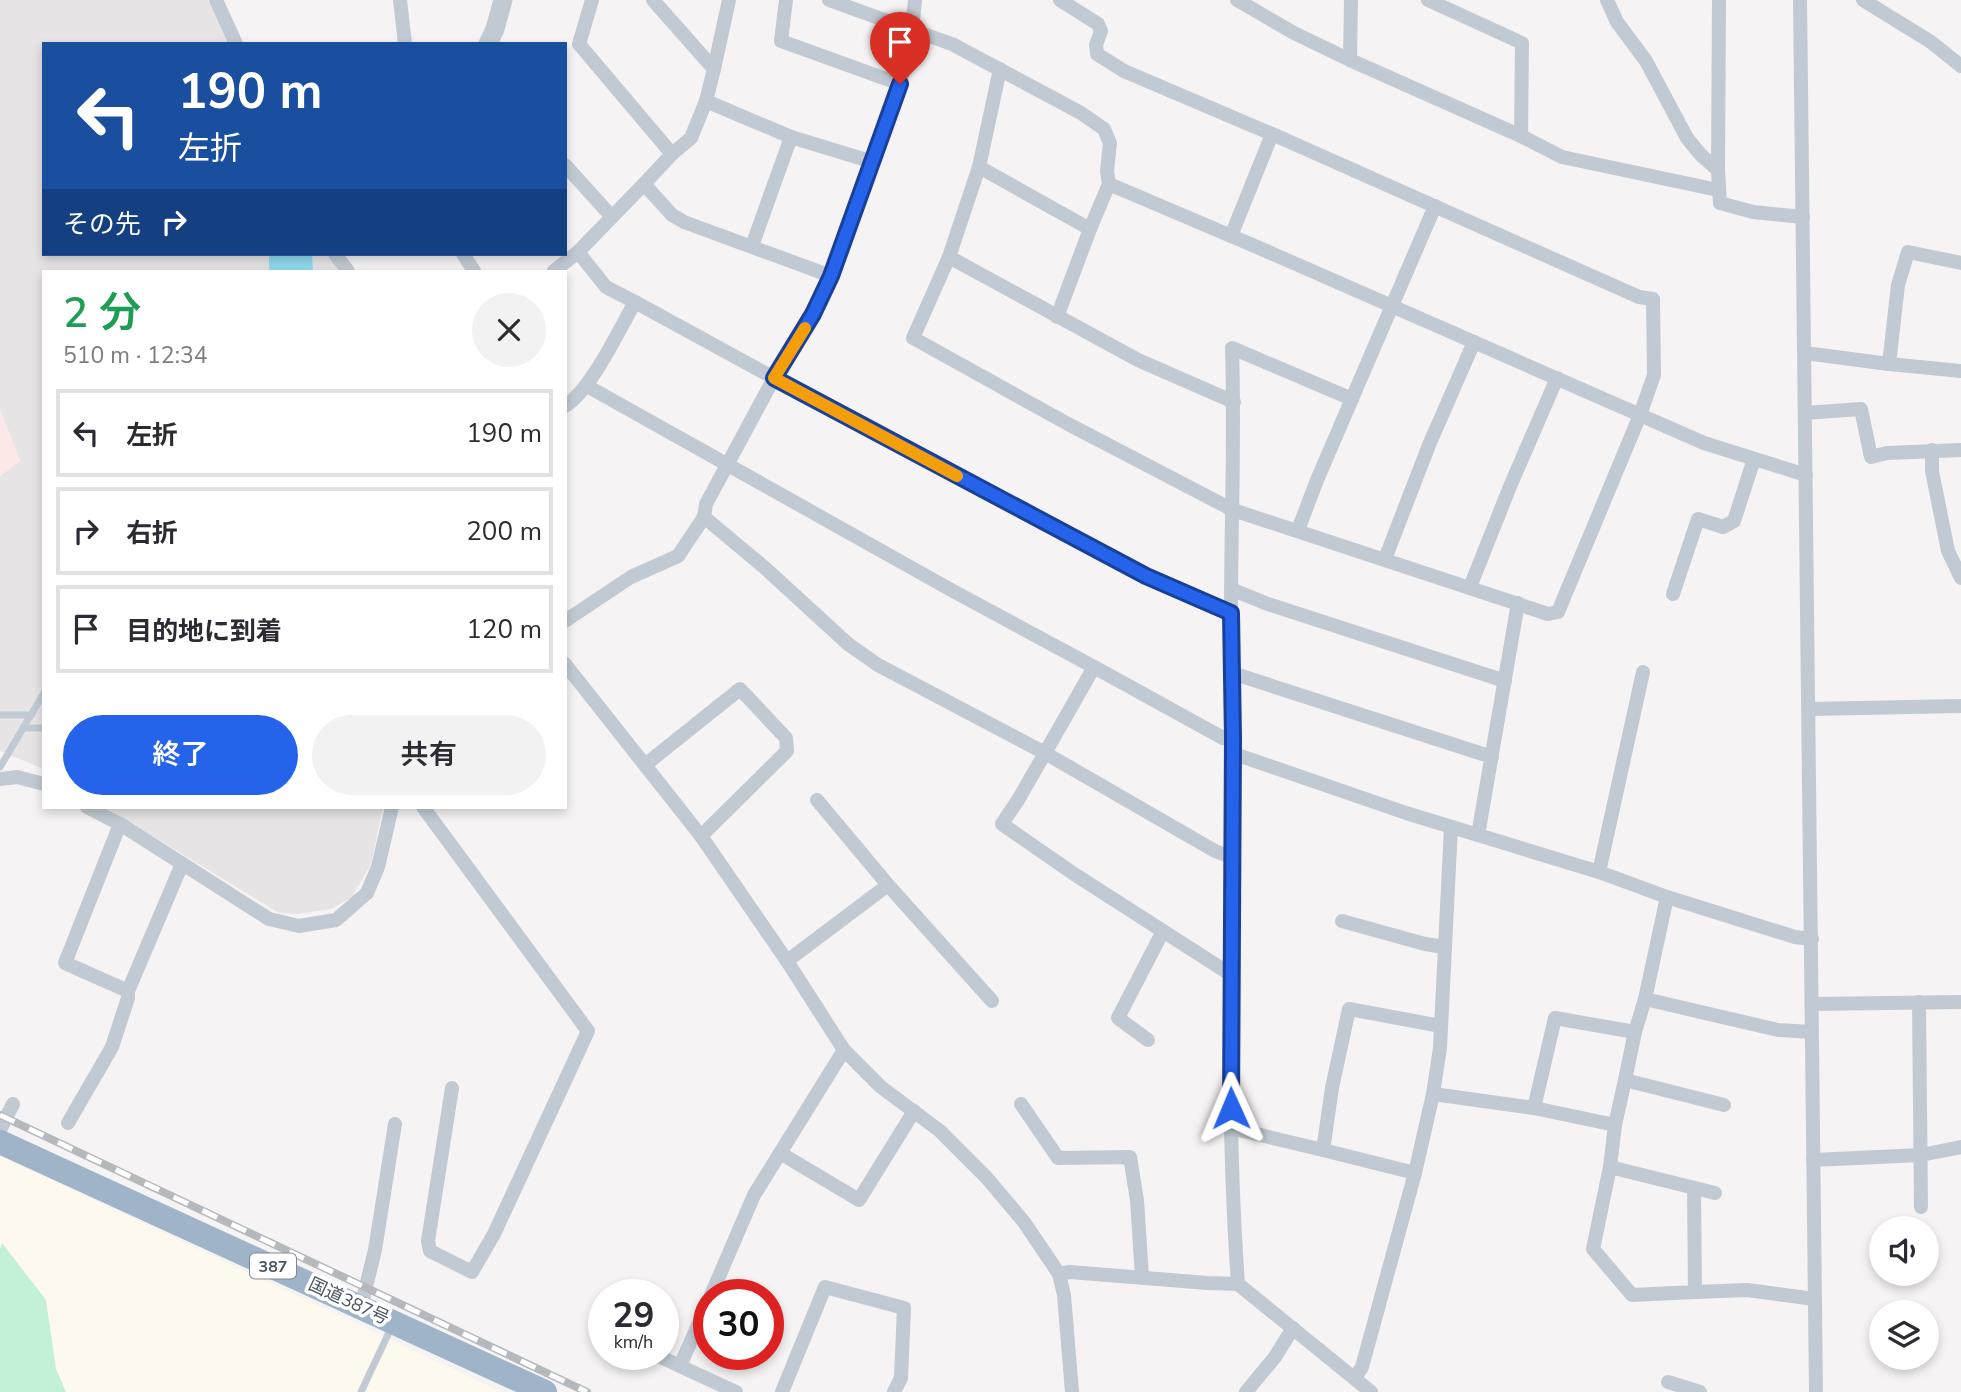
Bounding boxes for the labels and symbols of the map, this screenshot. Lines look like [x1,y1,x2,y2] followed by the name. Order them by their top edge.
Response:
[870,12.0,930,84] pin
[1194,1071,1268,1145] position arrow
[250,1254,296,1278] road number: 387
[305,1272,393,1330] street label: 国道387号
[693,1279,784,1370] speed limit sign: 30

